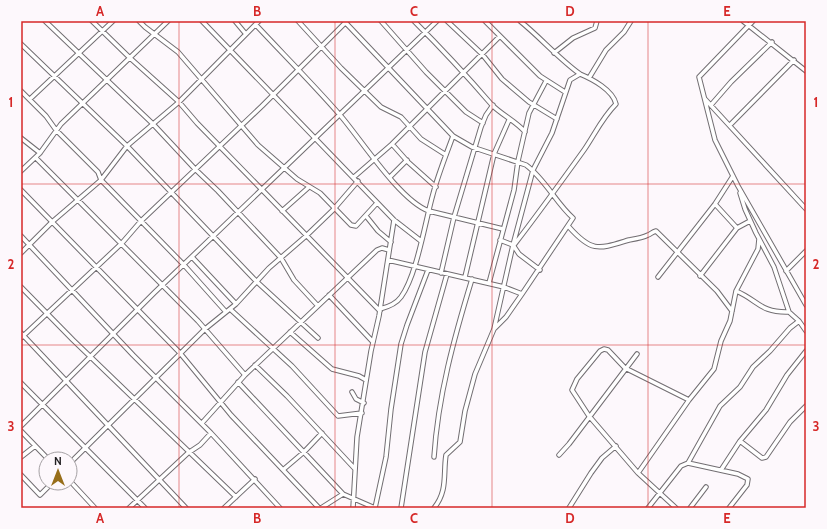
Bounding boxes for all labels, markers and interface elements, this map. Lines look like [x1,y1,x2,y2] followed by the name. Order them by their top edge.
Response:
[96,3,105,19] text: A
[253,3,261,19] text: B
[410,3,418,19] text: C
[565,3,575,19] text: D
[723,3,731,19] text: E
[9,94,13,110] text: 1
[814,94,818,110] text: 1
[8,256,15,272] text: 2
[813,256,820,272] text: 2
[7,418,15,434] text: 3
[812,418,820,434] text: 3
[38,451,78,491] north arrow
[54,454,62,468] text: N
[96,510,105,526] text: A
[253,510,261,526] text: B
[410,510,418,526] text: C
[565,510,575,526] text: D
[723,510,731,526] text: E

